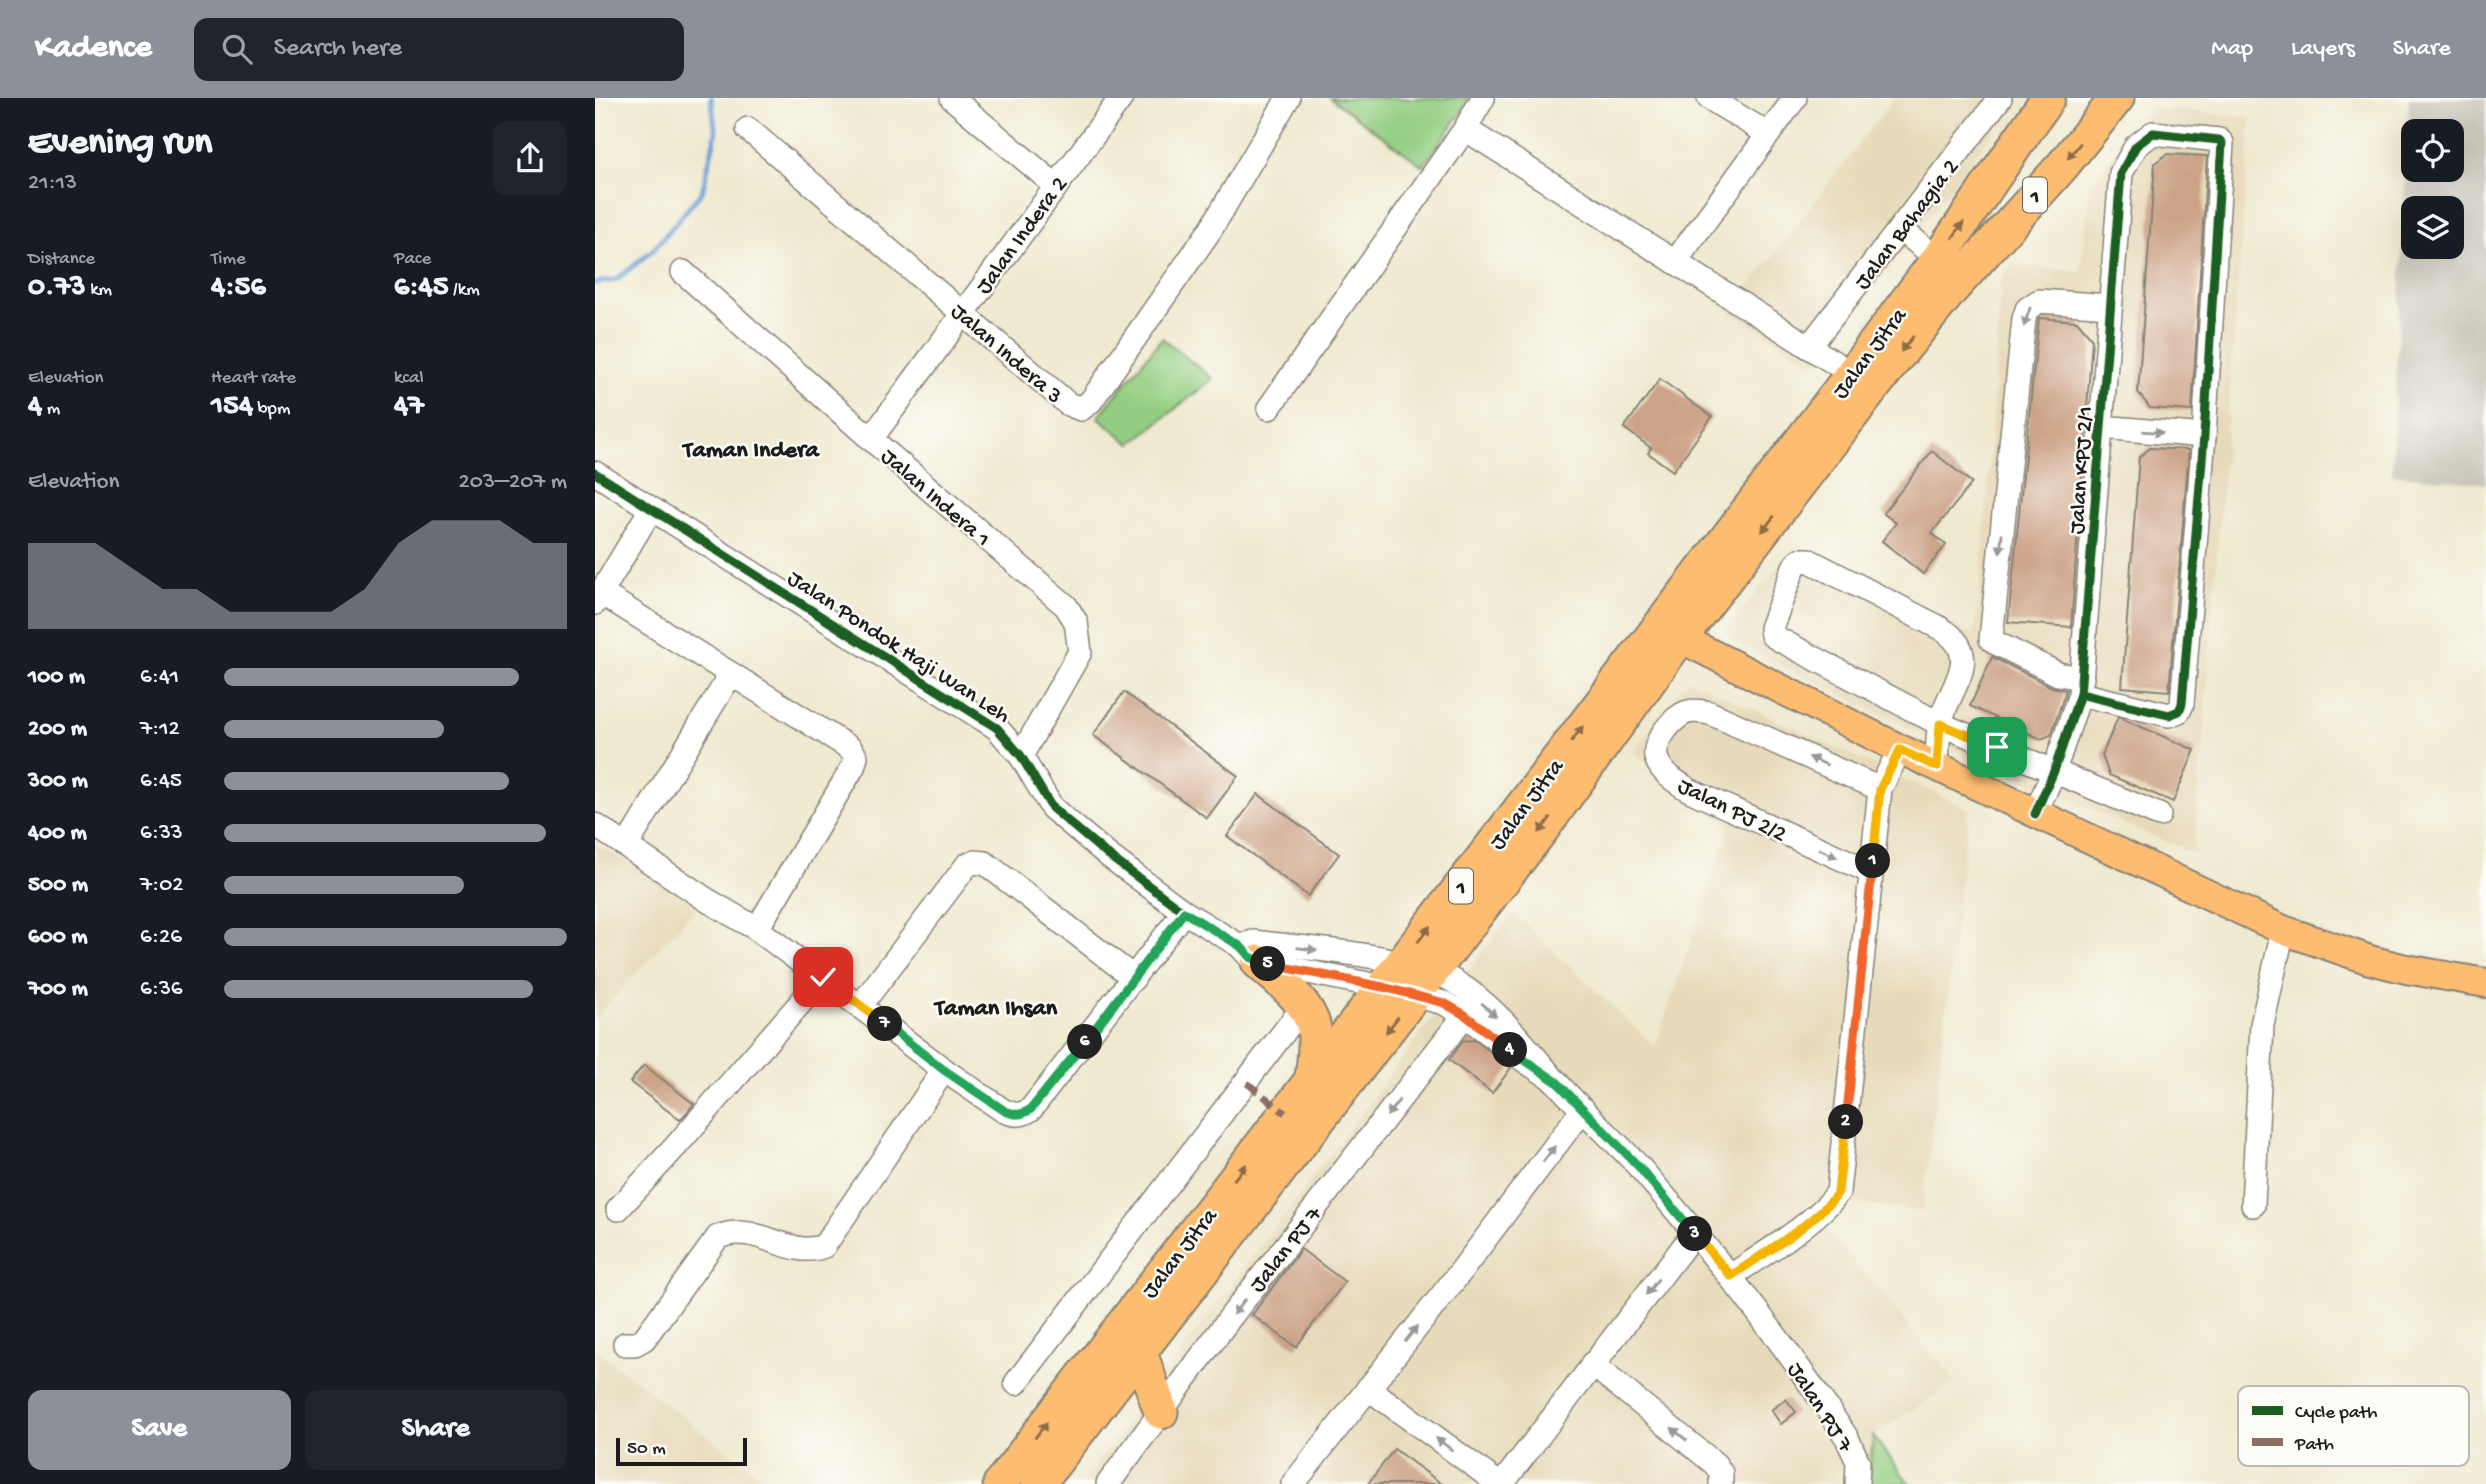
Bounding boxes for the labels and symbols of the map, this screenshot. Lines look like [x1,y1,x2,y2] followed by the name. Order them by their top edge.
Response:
[2067,142,2082,160] one-way arrow
[1850,155,1966,296] street label: Jalan Bahagia 2
[971,172,1074,300] street label: Jalan Indera 2
[2023,178,2047,212] road number: 1
[1951,221,1965,239] one-way arrow
[944,299,1067,411] street label: Jalan Indera 3
[1828,302,1914,405] street label: Jalan Jitra
[2021,307,2031,328] one-way arrow
[1900,336,1915,353] one-way arrow
[2065,405,2100,535] street label: Jalan KPJ 2/1
[2142,426,2164,437] one-way arrow
[681,437,820,466] district label: Taman Indera
[874,444,995,554] street label: Jalan Indera 1
[1761,515,1775,533] one-way arrow
[1995,532,2006,554] one-way arrow
[782,566,1015,730] street label: Jalan Pondok Haji Wan Leh
[1967,717,2027,777] pin
[1570,725,1585,743] one-way arrow
[1485,753,1571,856] street label: Jalan Jitra
[1808,755,1828,767] one-way arrow
[1673,773,1790,849] street label: Jalan PJ 2/2
[1538,816,1552,834] one-way arrow
[1855,844,1891,878] pin: 1
[1817,848,1838,859] one-way arrow
[1449,868,1473,904] road number: 1
[1416,925,1431,943] one-way arrow
[1296,944,1318,955] one-way arrow
[1251,946,1285,982] pin: 5
[793,947,853,1007] pin
[933,995,1058,1024] district label: Taman Ihsan
[1480,1002,1498,1018] one-way arrow
[867,1006,903,1042] pin: 7
[1385,1016,1400,1034] one-way arrow
[1067,1024,1103,1060] pin: 6
[1493,1032,1527,1068] pin: 4
[1385,1098,1400,1116] one-way arrow
[1829,1104,1863,1140] pin: 2
[1542,1145,1556,1163] one-way arrow
[1232,1163,1246,1181] one-way arrow
[1245,1201,1329,1298] street label: Jalan PJ 7
[1137,1203,1225,1304] street label: Jalan Jitra
[1677,1216,1713,1252] pin: 3
[1645,1278,1660,1296] one-way arrow
[1232,1298,1246,1316] one-way arrow
[1403,1326,1418,1344] one-way arrow
[1780,1358,1859,1459] street label: Jalan PJ 7
[2238,1386,2469,1466] legend
[2295,1402,2377,1425] text: Cycle path
[1034,1421,1048,1439] one-way arrow
[1671,1427,1689,1442] one-way arrow
[2294,1434,2334,1457] text: Path
[616,1435,747,1467] scale bar
[1435,1437,1453,1451] one-way arrow

